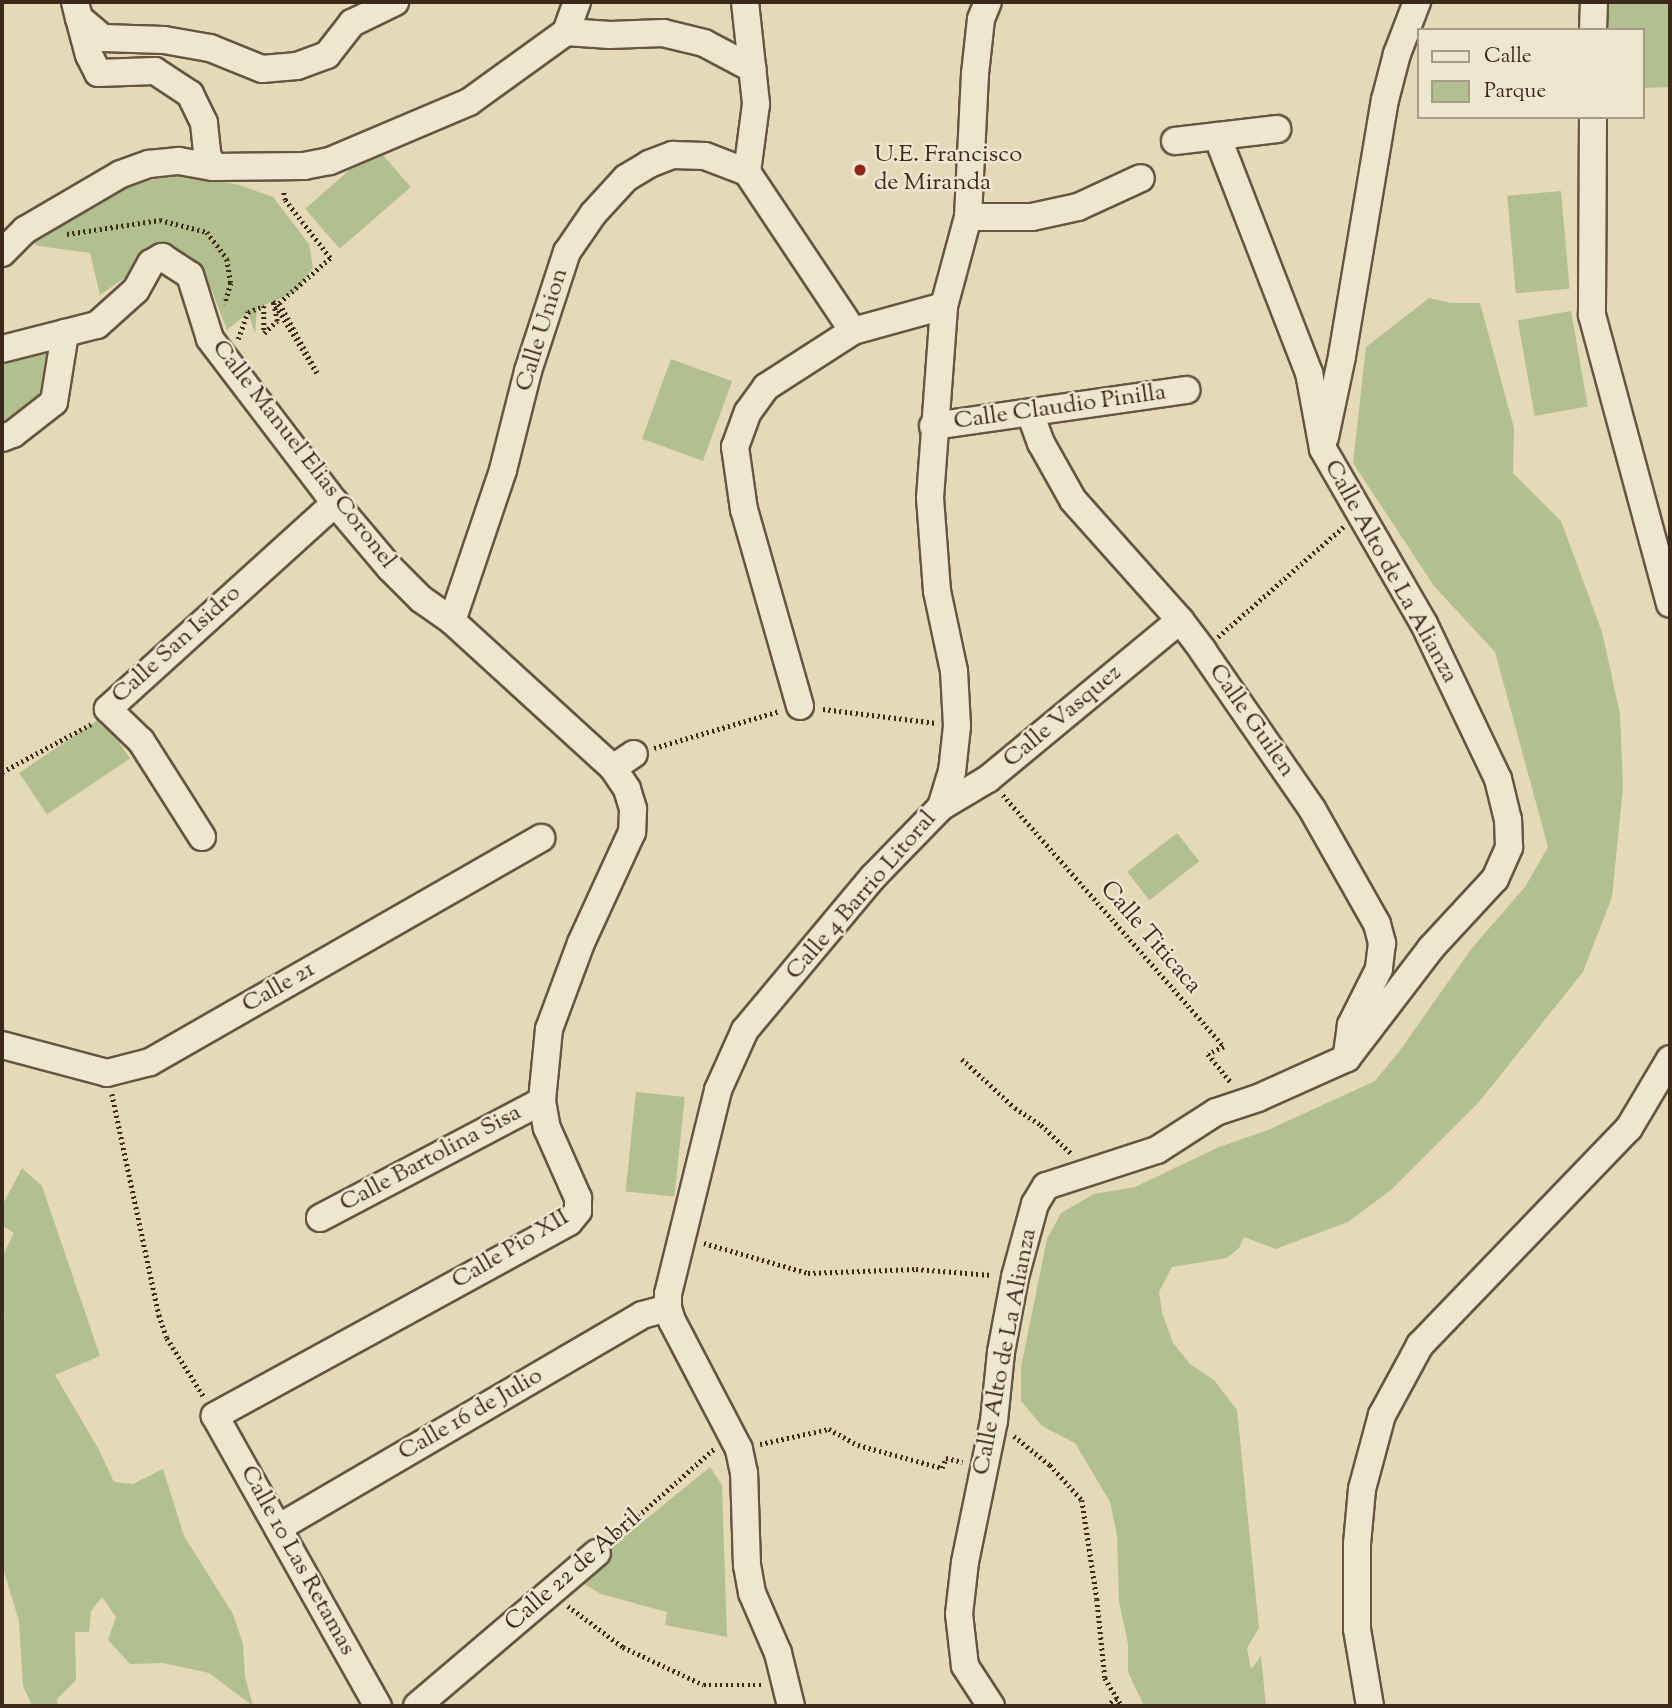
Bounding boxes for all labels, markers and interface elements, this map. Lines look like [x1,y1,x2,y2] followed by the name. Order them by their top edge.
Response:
[1416,28,1644,119] legend
[1484,42,1532,72] text: Calle
[1484,77,1546,107] text: Parque
[874,142,1022,198] place label: U.E. Francisco de Miranda
[852,162,868,178] marker: U.E. Francisco de Miranda
[511,265,575,395] street label: Calle Union
[205,335,401,575] street label: Calle Manuel Elias Coronel
[952,379,1168,437] street label: Calle Claudio Pinilla
[1317,455,1463,689] street label: Calle Alto de La Alianza
[107,580,247,710] street label: Calle San Isidro
[998,659,1128,775] street label: Calle Vasquez
[1201,659,1301,783] street label: Calle Guilen
[781,806,943,986] street label: Calle 4 Barrio Litoral
[1093,876,1207,1000] street label: Calle Titicaca
[238,956,320,1020] street label: Calle 21
[335,1099,527,1219] street label: Calle Bartolina Sisa
[447,1204,575,1296] street label: Calle Pio XII
[968,1226,1044,1478] street label: Calle Alto de La Alianza
[394,1362,548,1468] street label: Calle 16 de Julio
[233,1461,361,1661] street label: Calle 10 Las Retamas
[500,1504,648,1638] street label: Calle 22 de Abril

